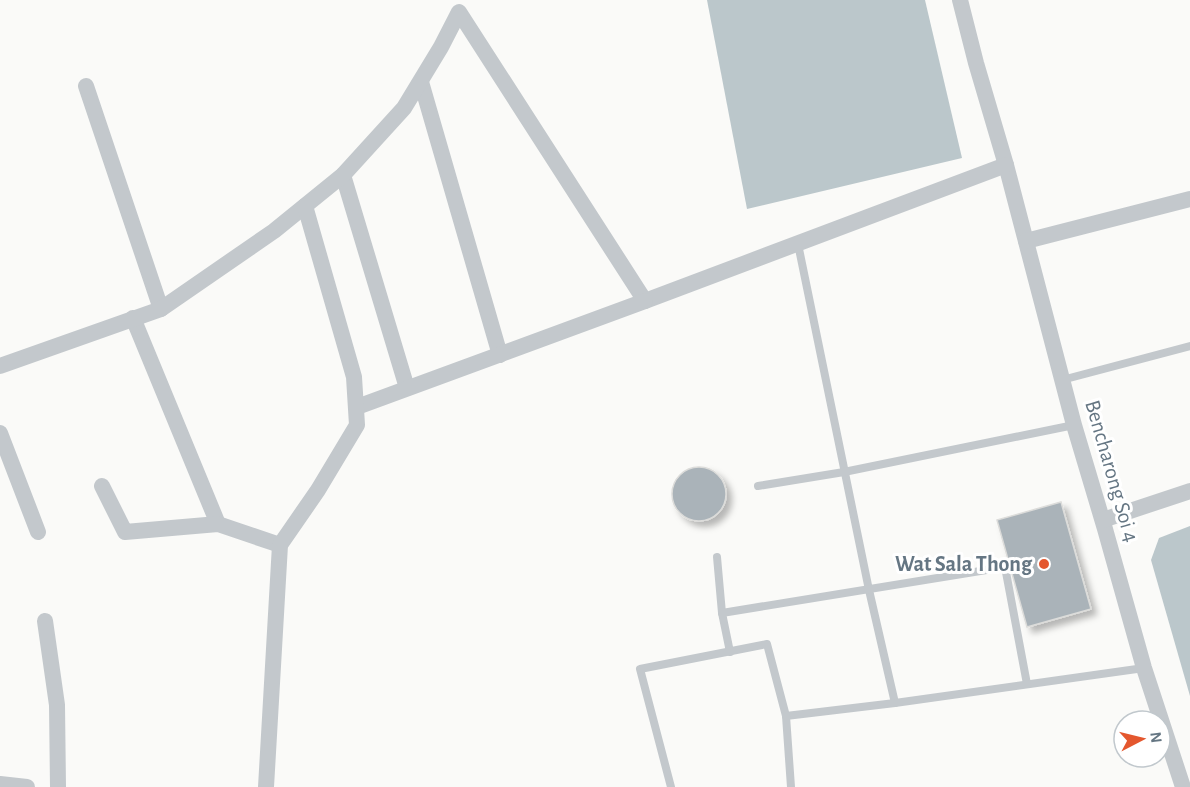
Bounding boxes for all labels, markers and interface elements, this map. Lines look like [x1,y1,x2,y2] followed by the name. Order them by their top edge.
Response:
[1081,398,1143,544] street label: Bencharong Soi 4
[895,553,1033,575] place label: Wat Sala Thong
[1037,557,1051,571] marker: Wat Sala Thong
[1112,709,1172,769] north arrow
[1147,731,1165,744] text: N

